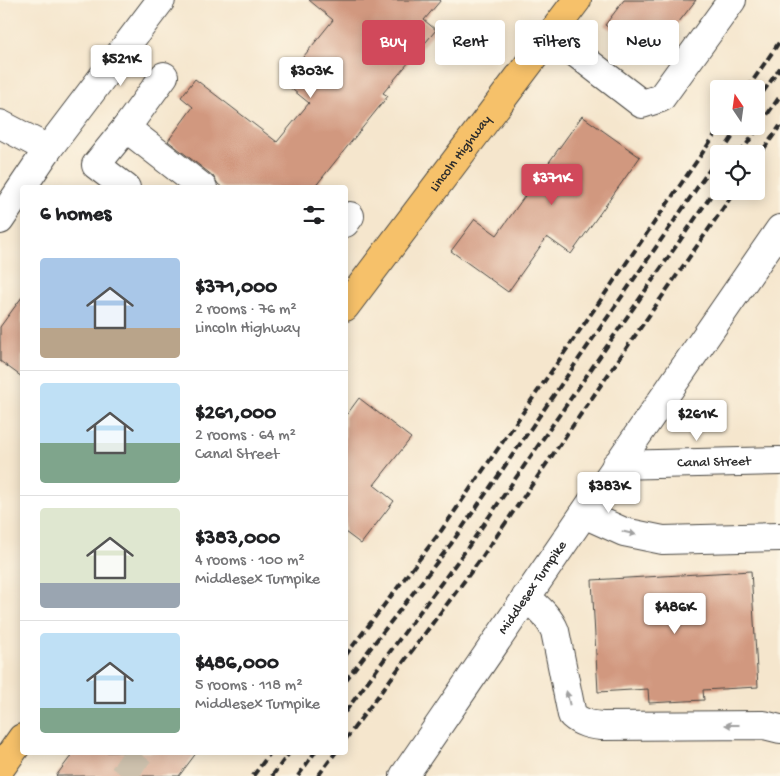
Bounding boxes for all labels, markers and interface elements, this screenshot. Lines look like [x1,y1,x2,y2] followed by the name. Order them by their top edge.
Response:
[362,20,425,65] chip: Buy
[435,20,505,65] chip: Rent
[515,20,598,65] chip: Filters
[608,20,679,65] chip: New
[86,44,156,87] pin: $521K
[102,51,140,70] text: $521K
[276,56,346,99] pin: $303K
[290,63,332,82] text: $303K
[710,80,765,135] north arrow
[710,80,765,200] map controls
[426,112,495,196] street label: Lincoln Highway
[710,145,765,200] button: locate
[517,164,587,206] pin: $371K
[532,170,572,189] text: $371K
[300,201,328,229] icon: filters
[40,203,111,228] text: 6 homes
[195,276,277,301] text: $371,000
[80,278,140,338] icon: home
[195,301,297,320] text: 2 rooms · 76 m²
[195,320,300,339] text: Lincoln Highway
[662,400,732,442] pin: $261K
[195,402,276,427] text: $261,000
[80,403,140,463] icon: home
[678,406,716,425] text: $261K
[195,427,296,446] text: 2 rooms · 64 m²
[195,446,279,465] text: Canal Street
[677,453,752,472] street label: Canal Street
[574,472,644,514] pin: $383K
[588,478,630,497] text: $383K
[195,527,280,552] text: $383,000
[80,528,140,588] icon: home
[621,529,636,537] one-way arrow
[495,537,571,638] street label: Middlesex Turnpike
[195,552,305,571] text: 4 rooms · 100 m²
[195,571,320,590] text: Middlesex Turnpike
[640,592,710,635] pin: $486K
[655,599,695,618] text: $486K
[195,652,279,677] text: $486,000
[80,653,140,713] icon: home
[195,677,303,696] text: 5 rooms · 118 m²
[564,691,572,706] one-way arrow
[195,696,320,715] text: Middlesex Turnpike
[724,721,740,729] one-way arrow

